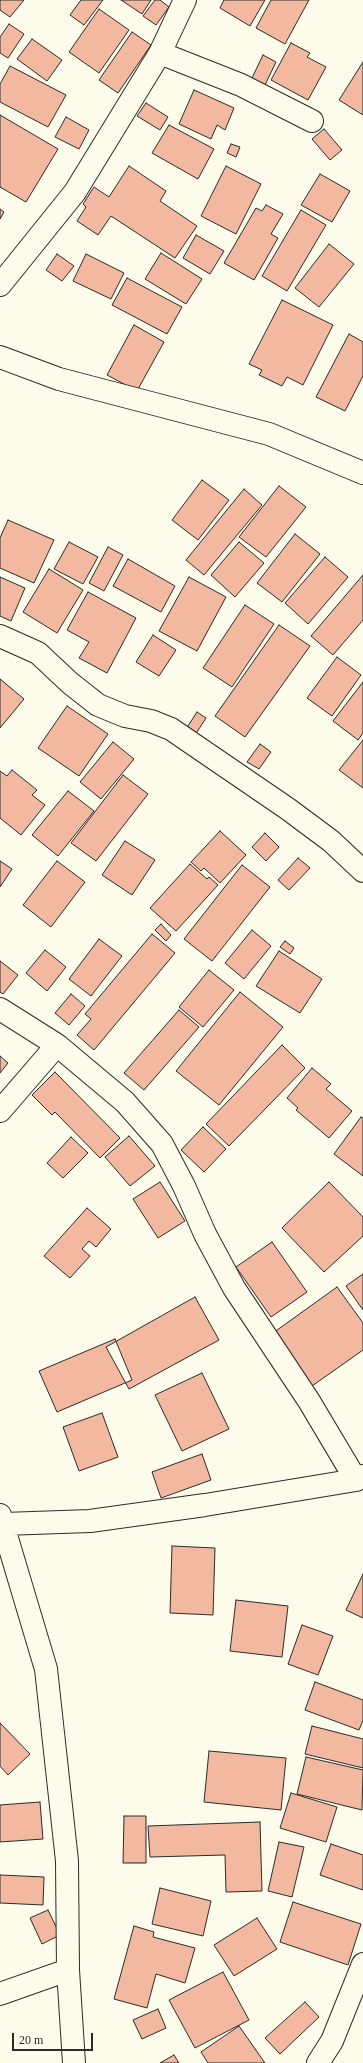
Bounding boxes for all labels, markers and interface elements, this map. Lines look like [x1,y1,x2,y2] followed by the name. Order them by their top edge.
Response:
[14,2025,95,2051] scale bar
[19,2033,43,2047] text: 20 m

